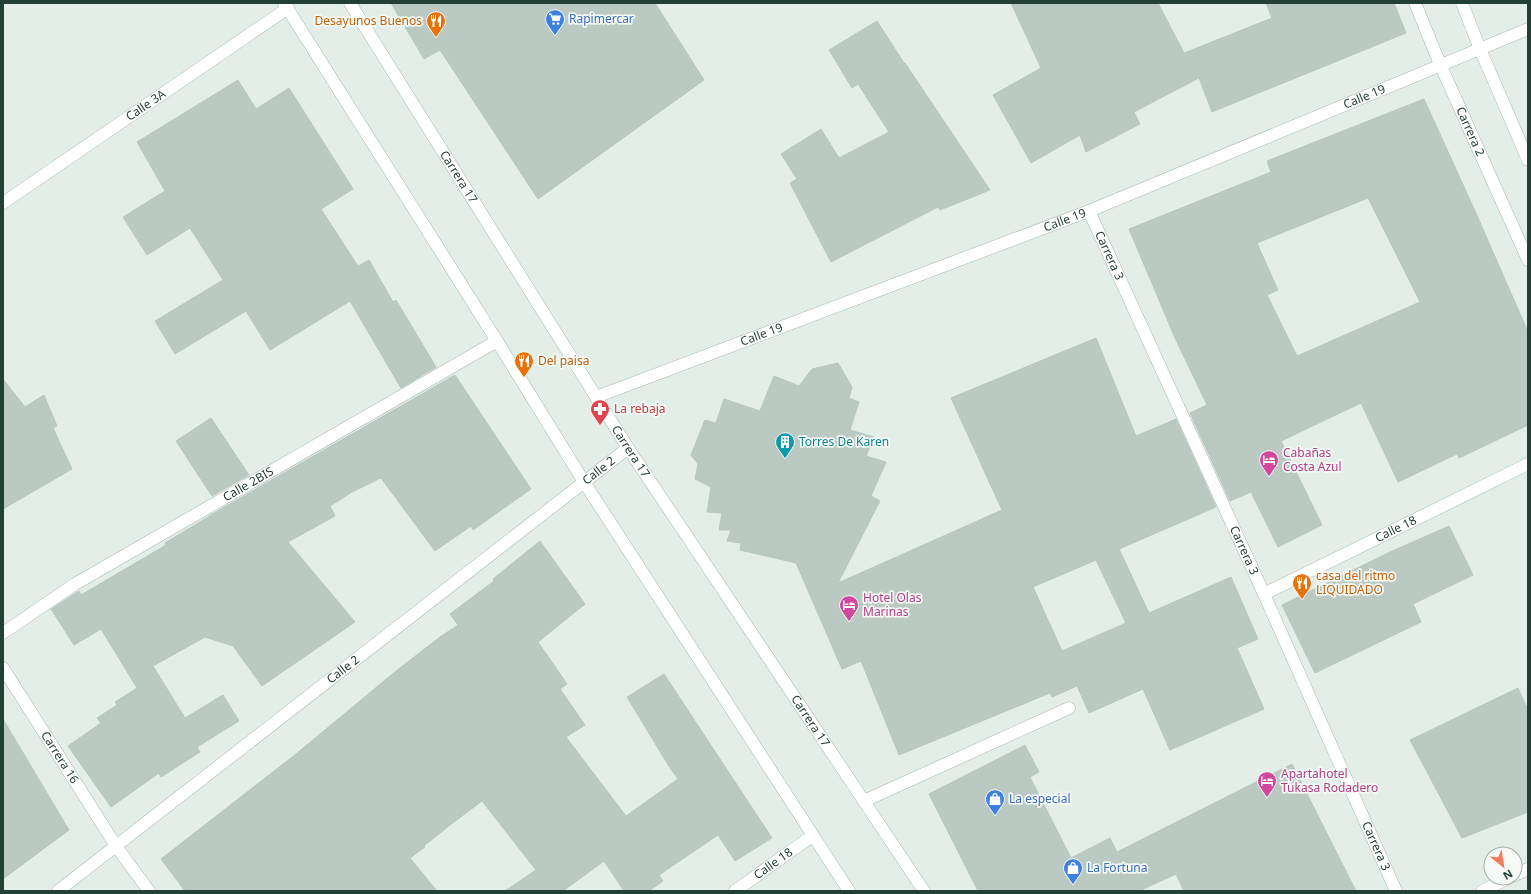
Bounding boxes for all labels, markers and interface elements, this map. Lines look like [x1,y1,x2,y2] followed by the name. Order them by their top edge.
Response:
[544,8,566,36] supermarket icon: Rapimercar
[425,10,447,38] restaurant icon: Desayunos Buenos
[569,10,634,27] place label: Rapimercar
[315,12,422,29] place label: Desayunos Buenos
[1340,80,1388,113] street label: Calle 19
[122,85,169,125] street label: Calle 3A
[1452,104,1489,159] street label: Carrera 2
[436,147,482,206] street label: Carrera 17
[1041,204,1088,235] street label: Calle 19
[1091,228,1128,283] street label: Carrera 3
[738,318,785,350] street label: Calle 19
[513,350,535,378] restaurant icon: Del paisa
[538,352,589,369] place label: Del paisa
[589,398,611,426] pharmacy icon: La rebaja
[614,400,666,417] place label: La rebaja
[608,422,654,481] street label: Carrera 17
[774,431,796,459] building icon: Torres De Karen
[799,433,889,450] place label: Torres De Karen
[1283,444,1342,475] place label: Cabañas Costa Azul
[1258,449,1280,477] hotel icon: Cabañas Costa Azul
[579,452,619,488] street label: Calle 2
[220,462,277,505] street label: Calle 2BIS
[1372,511,1419,546] street label: Calle 18
[1226,523,1263,577] street label: Carrera 3
[1316,567,1395,598] place label: casa del ritmo LIQUIDADO
[1291,572,1313,600] restaurant icon: casa del ritmo LIQUIDADO
[863,589,922,620] place label: Hotel Olas Marinas
[838,594,860,622] hotel icon: Hotel Olas Marinas
[323,651,363,687] street label: Calle 2
[787,691,834,750] street label: Carrera 17
[37,728,83,787] street label: Carrera 16
[1281,765,1378,796] place label: Apartahotel Tukasa Rodadero
[1256,770,1278,798] hotel icon: Apartahotel Tukasa Rodadero
[984,788,1006,816] shop icon: La especial
[1009,790,1071,807] place label: La especial
[1358,819,1395,873] street label: Carrera 3
[750,843,796,883] street label: Calle 18
[1483,846,1523,886] north arrow
[1062,857,1084,885] shop icon: La Fortuna
[1087,859,1147,876] place label: La Fortuna
[1501,866,1516,884] text: N

